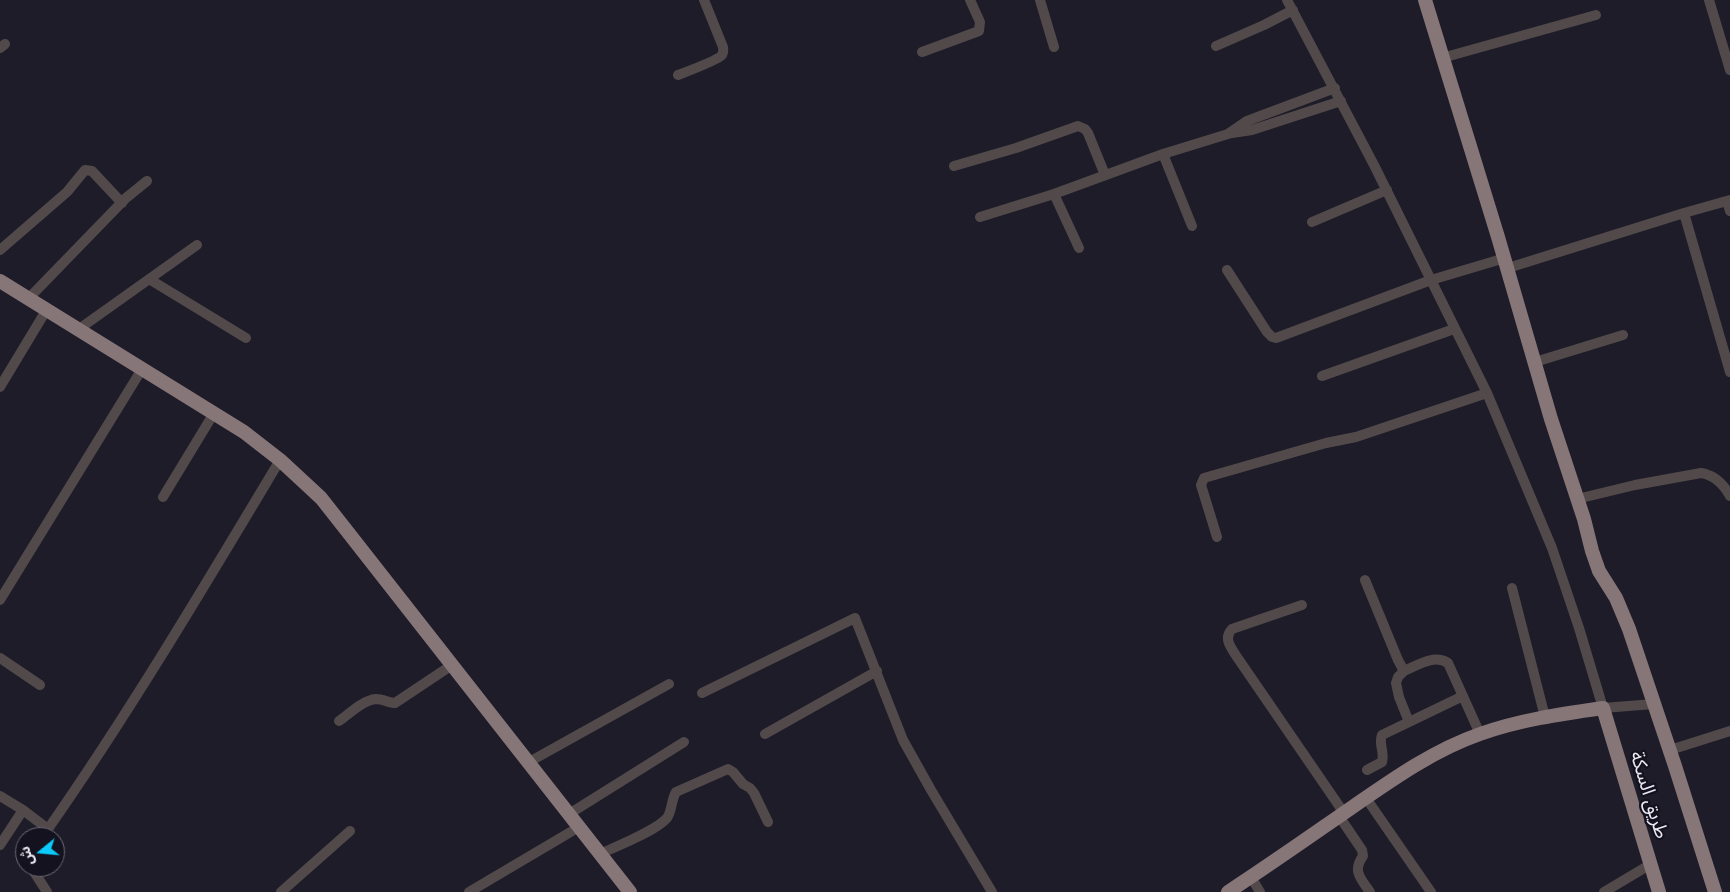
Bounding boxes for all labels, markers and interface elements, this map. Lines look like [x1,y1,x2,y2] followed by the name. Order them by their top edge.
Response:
[1625,748,1673,842] street label: طريق السكة
[15,827,65,877] north arrow
[15,844,38,868] text: ش

